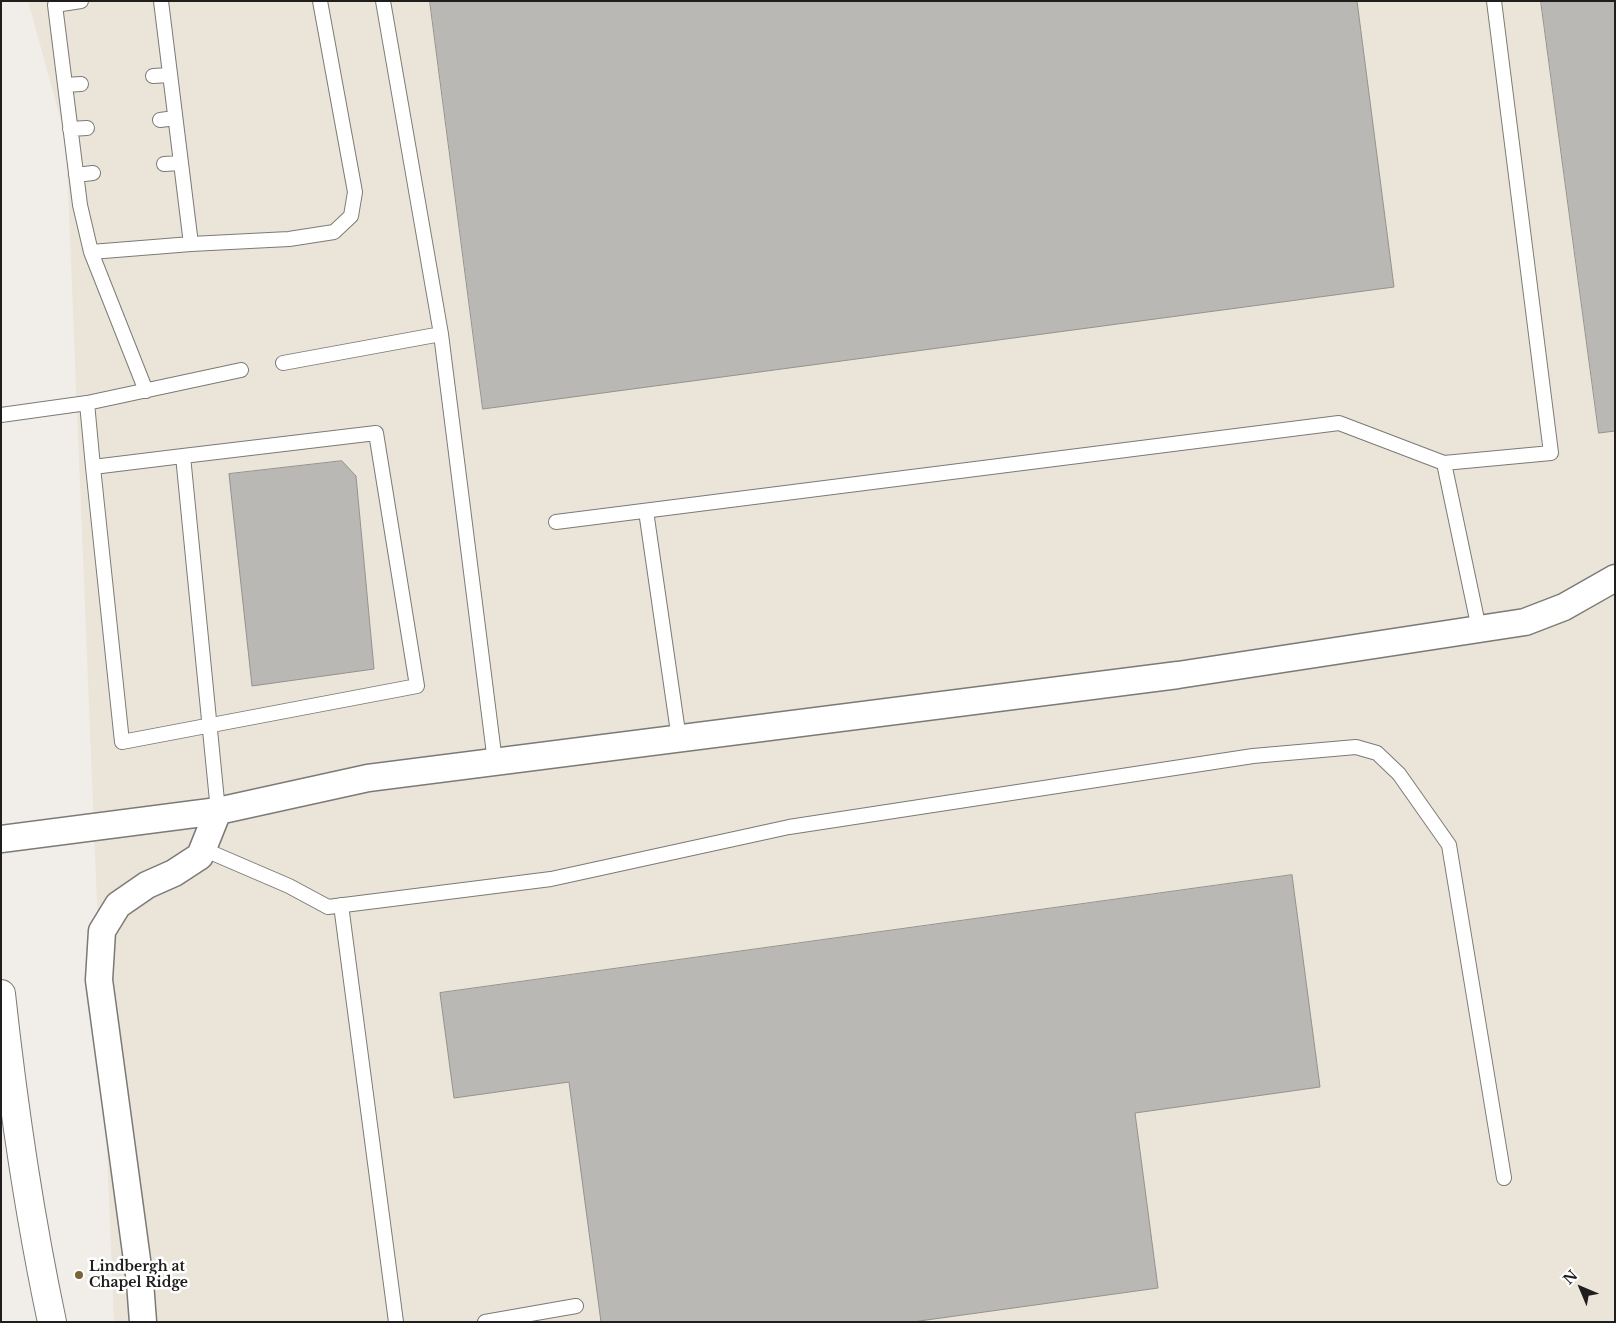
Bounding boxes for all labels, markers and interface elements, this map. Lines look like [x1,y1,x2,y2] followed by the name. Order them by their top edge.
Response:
[89,1259,188,1292] place label: Lindbergh at Chapel Ridge
[1556,1263,1606,1313] north arrow
[1559,1266,1581,1288] text: N
[73,1269,85,1281] marker: Lindbergh at Chapel Ridge

